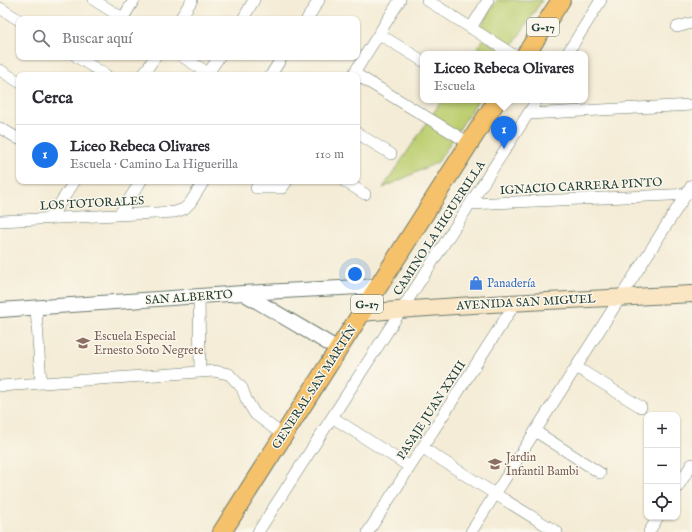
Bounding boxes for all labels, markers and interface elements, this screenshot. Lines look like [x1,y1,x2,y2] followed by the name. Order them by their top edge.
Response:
[16,16,360,60] search box
[527,18,559,36] road number: G-17
[30,27,52,49] icon: search
[62,29,132,48] text: Buscar aquí
[420,51,588,103] popup
[434,59,574,78] text: Liceo Rebeca Olivares
[434,78,475,95] text: Escuela
[32,88,73,109] text: Cerca
[491,116,517,149] pin: 1
[70,137,210,156] text: Liceo Rebeca Olivares
[43,146,47,163] text: 1
[315,146,344,163] text: 110 m
[70,156,238,173] text: Escuela · Camino La Higuerilla
[390,157,489,299] street label: CAMINO LA HIGUERILLA
[499,175,663,198] street label: IGNACIO CARRERA PINTO
[39,193,145,214] street label: LOS TOTORALES
[345,264,365,284] your location
[468,275,484,291] shop icon: Panadería
[487,276,536,291] place label: Panadería
[145,287,233,308] street label: SAN ALBERTO
[455,291,597,314] street label: AVENIDA SAN MIGUEL
[351,295,383,313] road number: G-17
[268,321,360,452] street label: GENERAL SAN MARTÍN
[94,329,204,358] place label: Escuela Especial Ernesto Soto Negrete
[75,335,91,351] school or university icon: Escuela Especial Ernesto Soto Negrete
[394,358,470,463] street label: PASAJE JUAN XXIII
[644,412,680,520] map controls
[644,412,680,448] button: +
[644,448,680,484] button: −
[504,450,579,479] place label: Jardin Infantil Bambi
[487,456,503,472] school or university icon: Jardin Infantil Bambi
[644,484,680,520] button: locate

